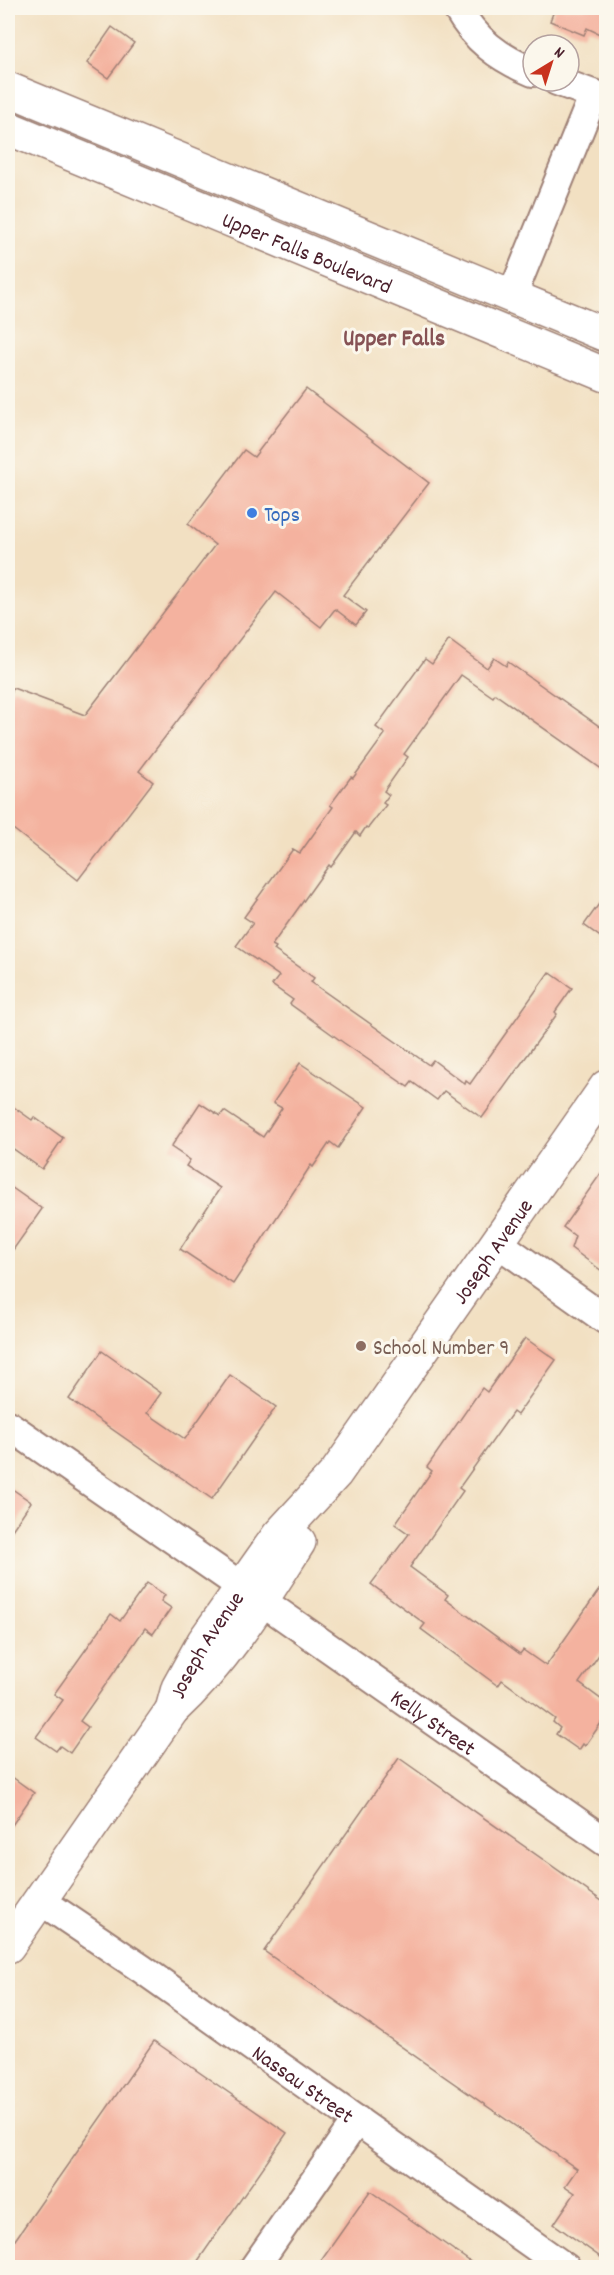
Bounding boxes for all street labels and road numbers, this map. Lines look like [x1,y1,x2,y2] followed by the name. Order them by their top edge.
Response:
[216,206,396,304] street label: Upper Falls Boulevard
[447,1194,542,1312] street label: Joseph Avenue
[164,1586,253,1703] street label: Joseph Avenue
[383,1684,481,1765] street label: Kelly Street
[244,2039,359,2133] street label: Nassau Street

